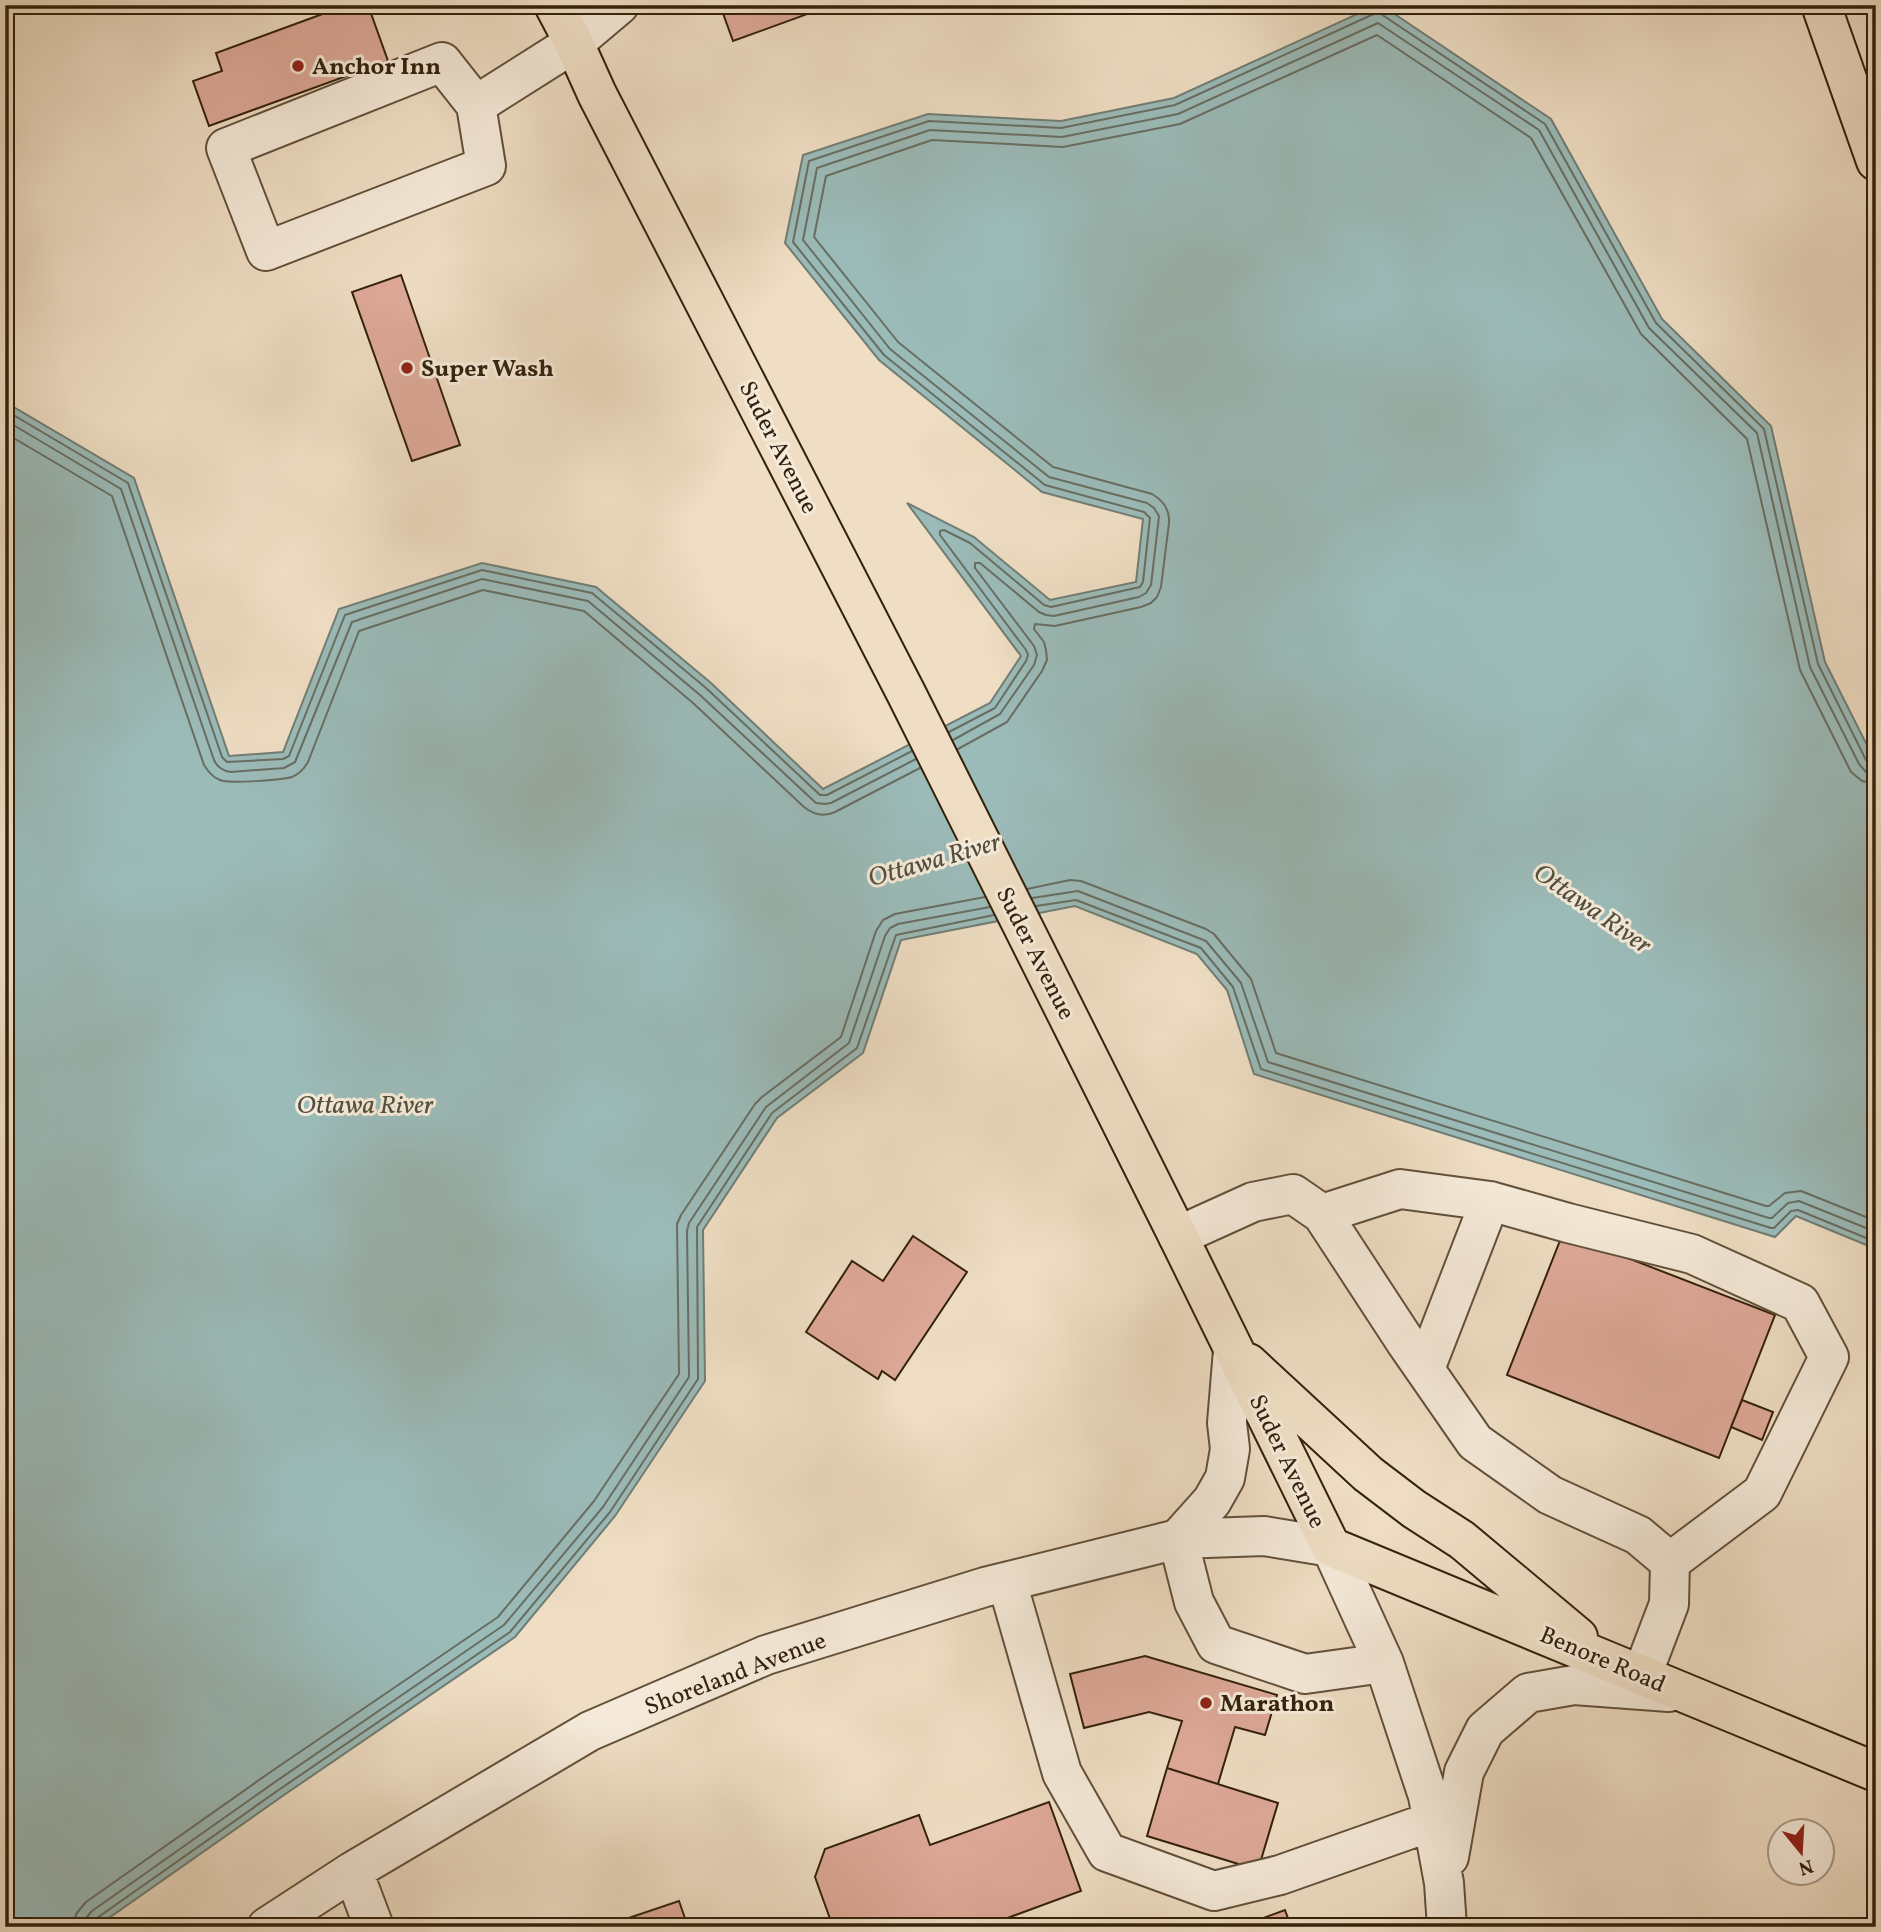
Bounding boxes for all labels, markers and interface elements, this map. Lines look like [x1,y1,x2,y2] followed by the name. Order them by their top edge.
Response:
[312,51,441,85] place label: Anchor Inn
[290,58,306,74] marker: Anchor Inn
[421,353,554,387] place label: Super Wash
[399,360,415,376] marker: Super Wash
[729,376,825,520] street label: Suder Avenue
[864,825,1006,897] water label: Ottawa River
[1525,856,1658,964] water label: Ottawa River
[986,882,1082,1026] street label: Suder Avenue
[297,1088,434,1124] water label: Ottawa River
[1239,1389,1333,1535] street label: Suder Avenue
[1534,1619,1670,1703] street label: Benore Road
[640,1625,831,1725] street label: Shoreland Avenue
[1220,1688,1334,1722] place label: Marathon
[1198,1695,1214,1711] marker: Marathon
[1766,1816,1836,1886] north arrow
[1795,1852,1816,1881] text: N

